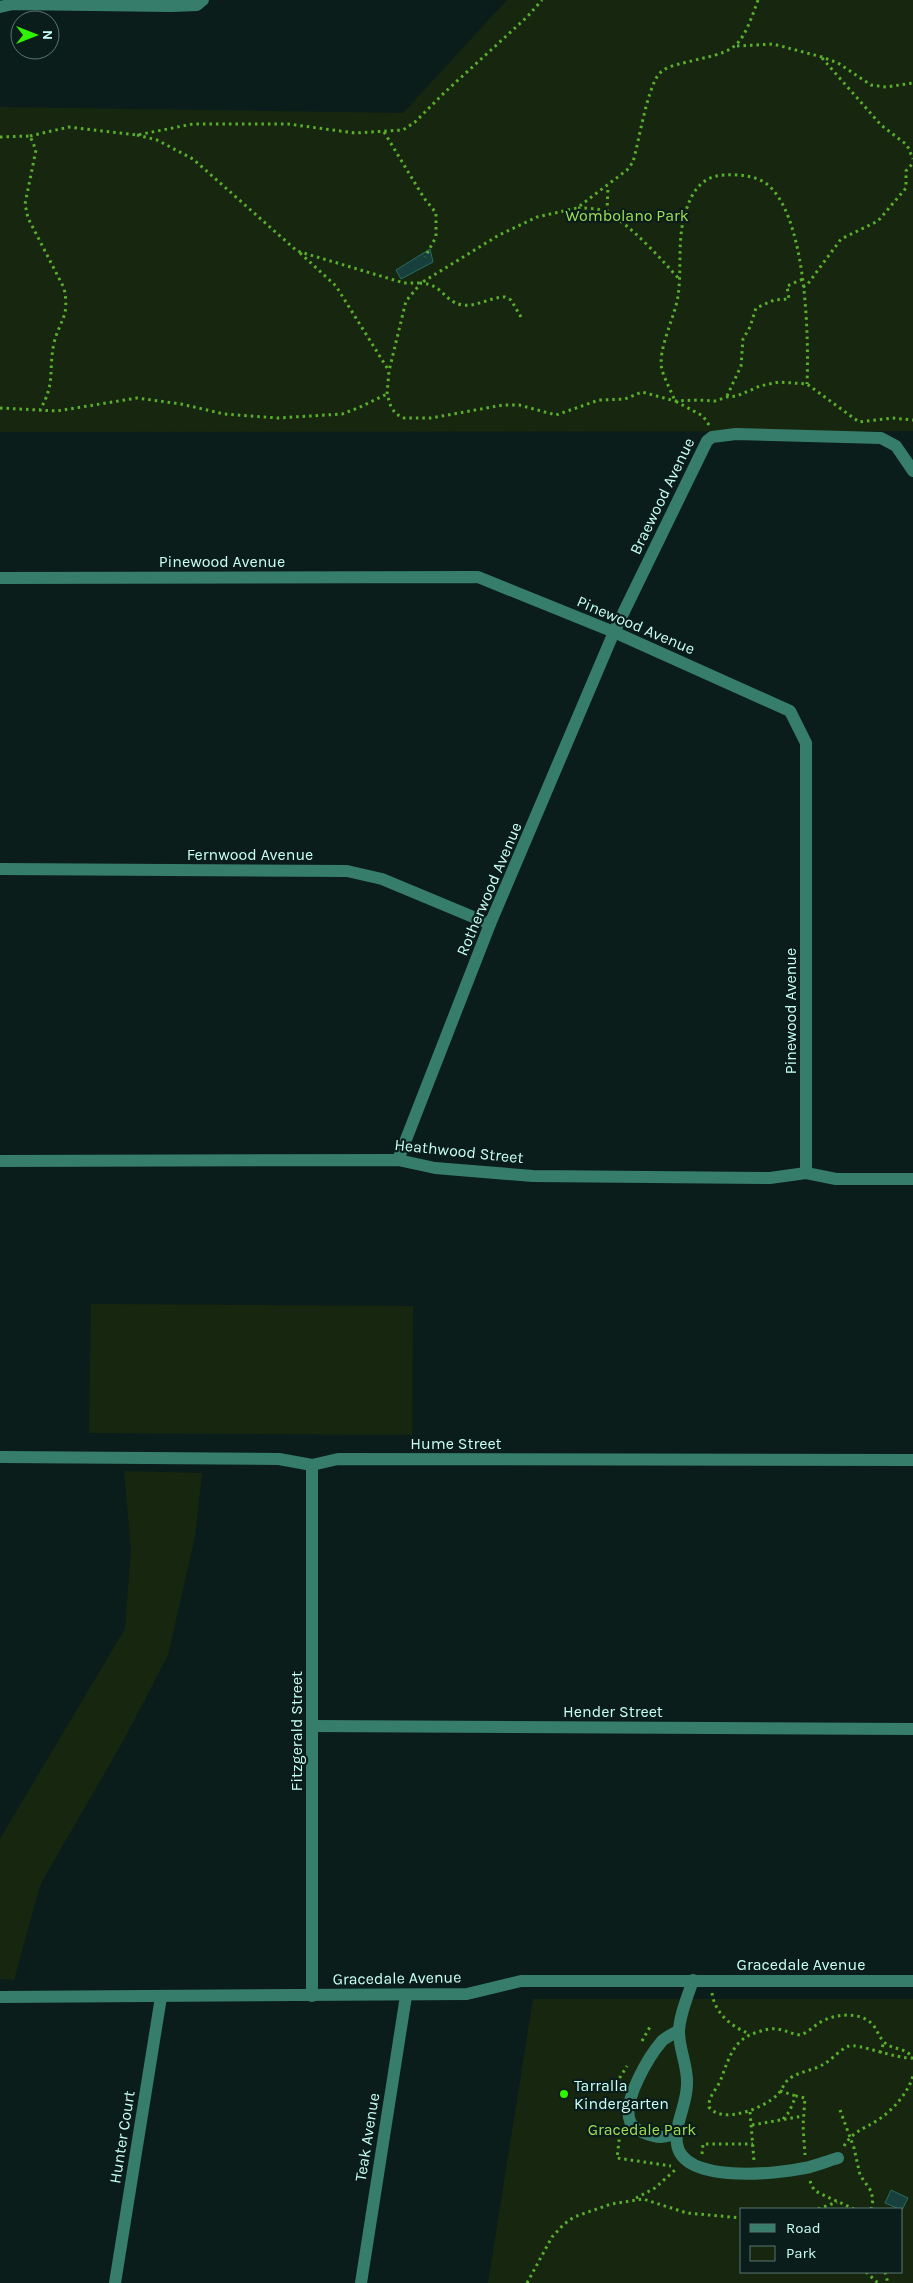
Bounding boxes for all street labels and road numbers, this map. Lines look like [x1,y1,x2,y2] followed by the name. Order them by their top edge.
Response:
[625,434,699,558] street label: Braewood Avenue
[159,552,285,571] street label: Pinewood Avenue
[574,592,698,658] street label: Pinewood Avenue
[452,819,526,959] street label: Rotherwood Avenue
[187,845,313,864] street label: Fernwood Avenue
[781,948,800,1074] street label: Pinewood Avenue
[394,1135,524,1167] street label: Heathwood Street
[410,1434,502,1453] street label: Hume Street
[287,1671,306,1791] street label: Fitzgerald Street
[563,1702,663,1721] street label: Hender Street
[737,1955,865,1974] street label: Gracedale Avenue
[332,1967,462,1989] street label: Gracedale Avenue
[105,2089,139,2185] street label: Hunter Court
[351,2091,383,2183] street label: Teak Avenue

